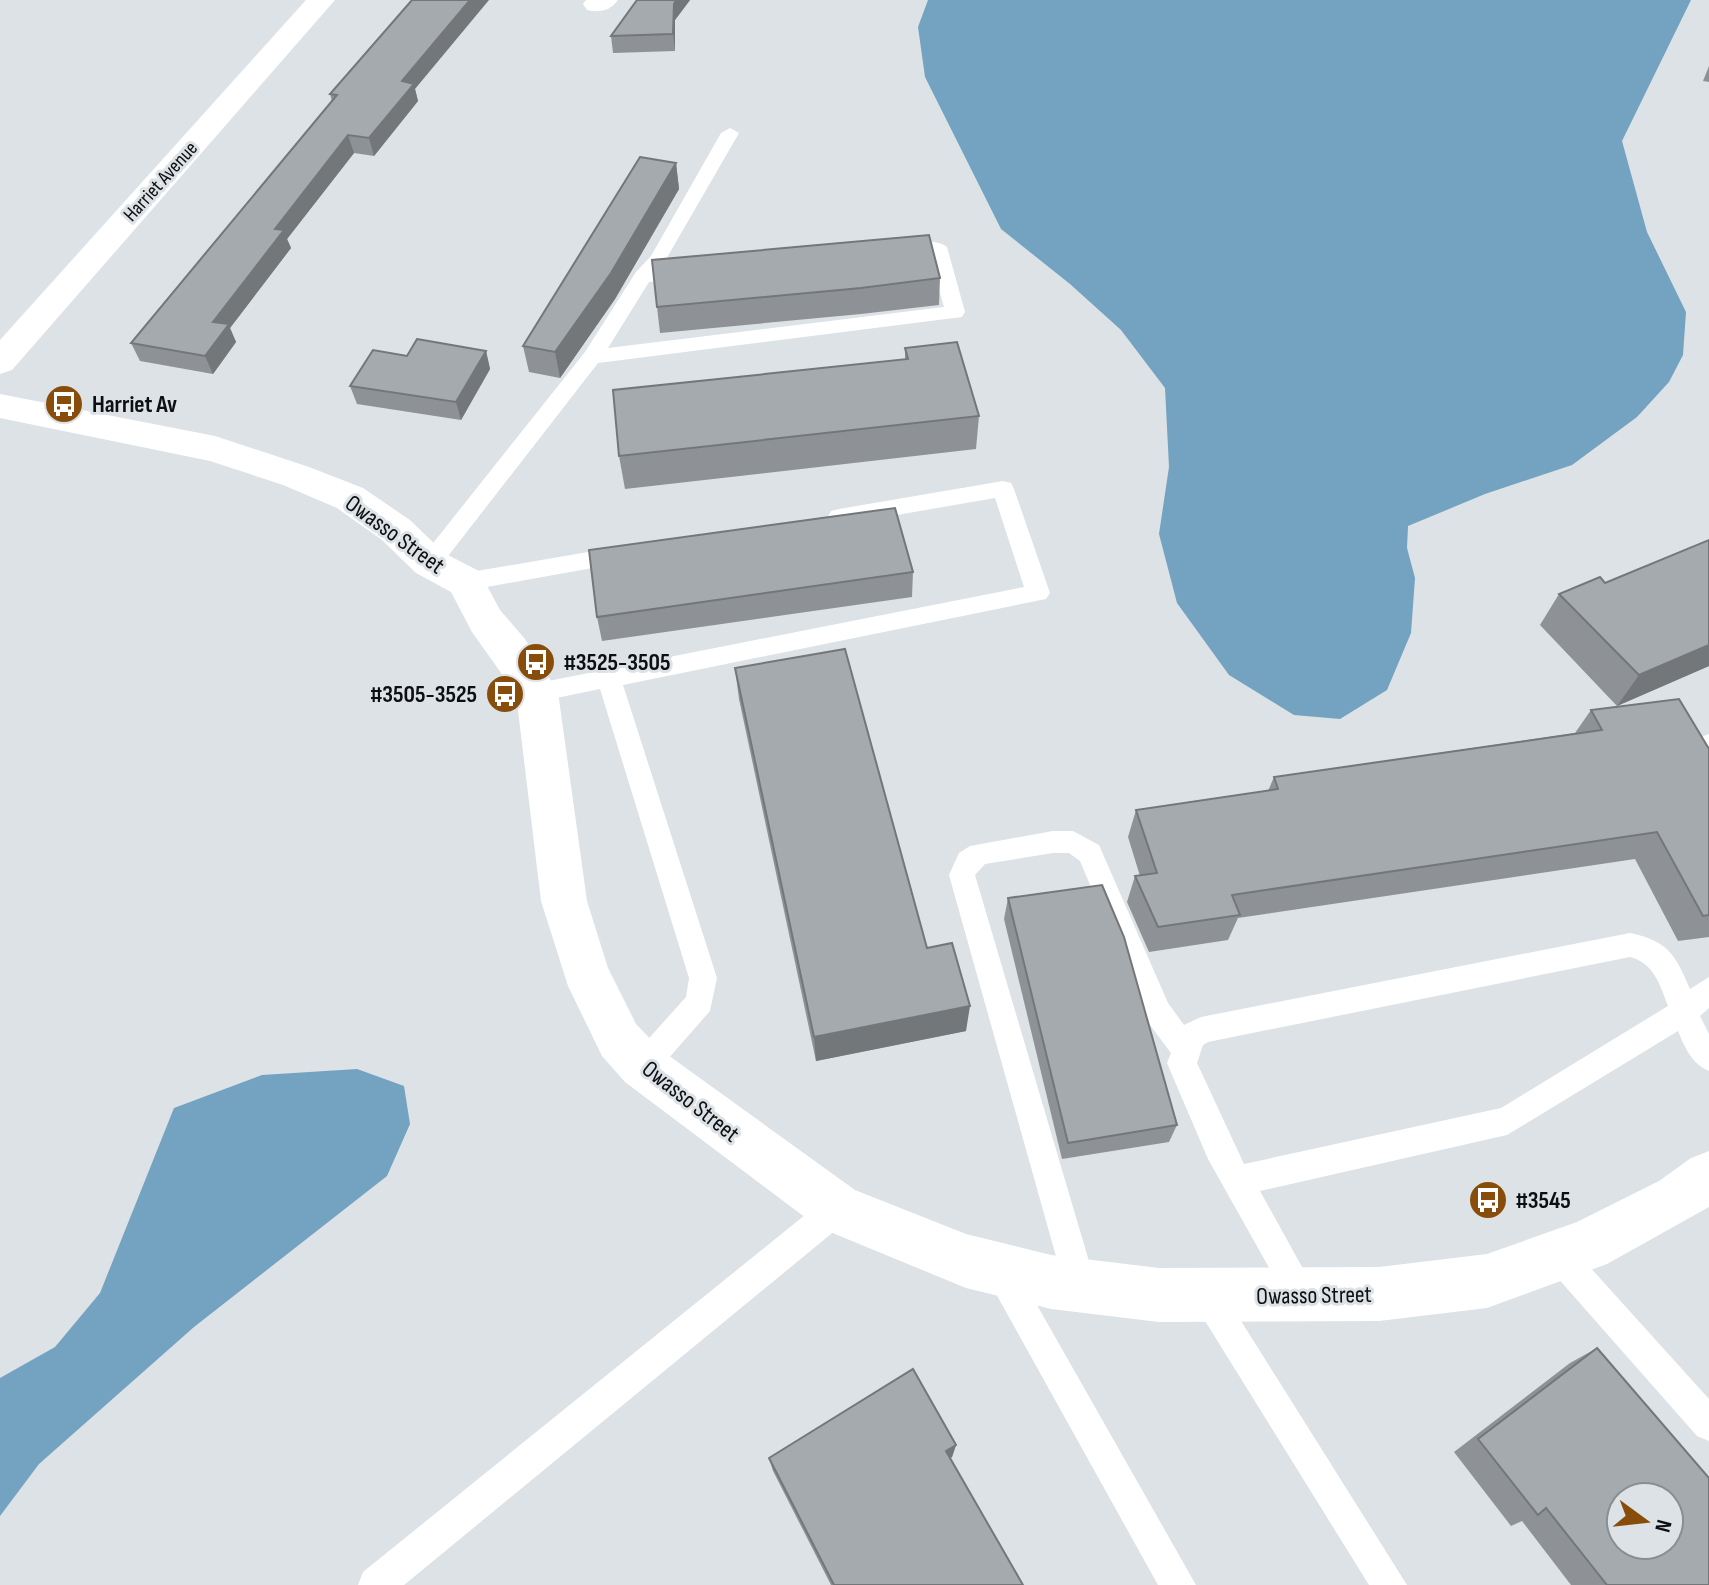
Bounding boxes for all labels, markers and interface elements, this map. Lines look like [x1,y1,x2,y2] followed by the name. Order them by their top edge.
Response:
[119,137,203,227] street label: Harriet Avenue
[43,383,85,425] bus stop icon: Harriet Av
[92,390,177,419] place label: Harriet Av
[339,489,450,580] street label: Owasso Street
[515,641,557,683] bus stop icon: #3525-3505
[564,648,670,677] place label: #3525-3505
[484,673,526,715] bus stop icon: #3505-3525
[371,680,477,709] place label: #3505-3525
[636,1054,745,1148] street label: Owasso Street
[1467,1179,1509,1221] bus stop icon: #3545
[1516,1186,1571,1215] place label: #3545
[1256,1280,1372,1311] street label: Owasso Street
[1605,1481,1685,1561] north arrow
[1648,1517,1677,1535] text: N

